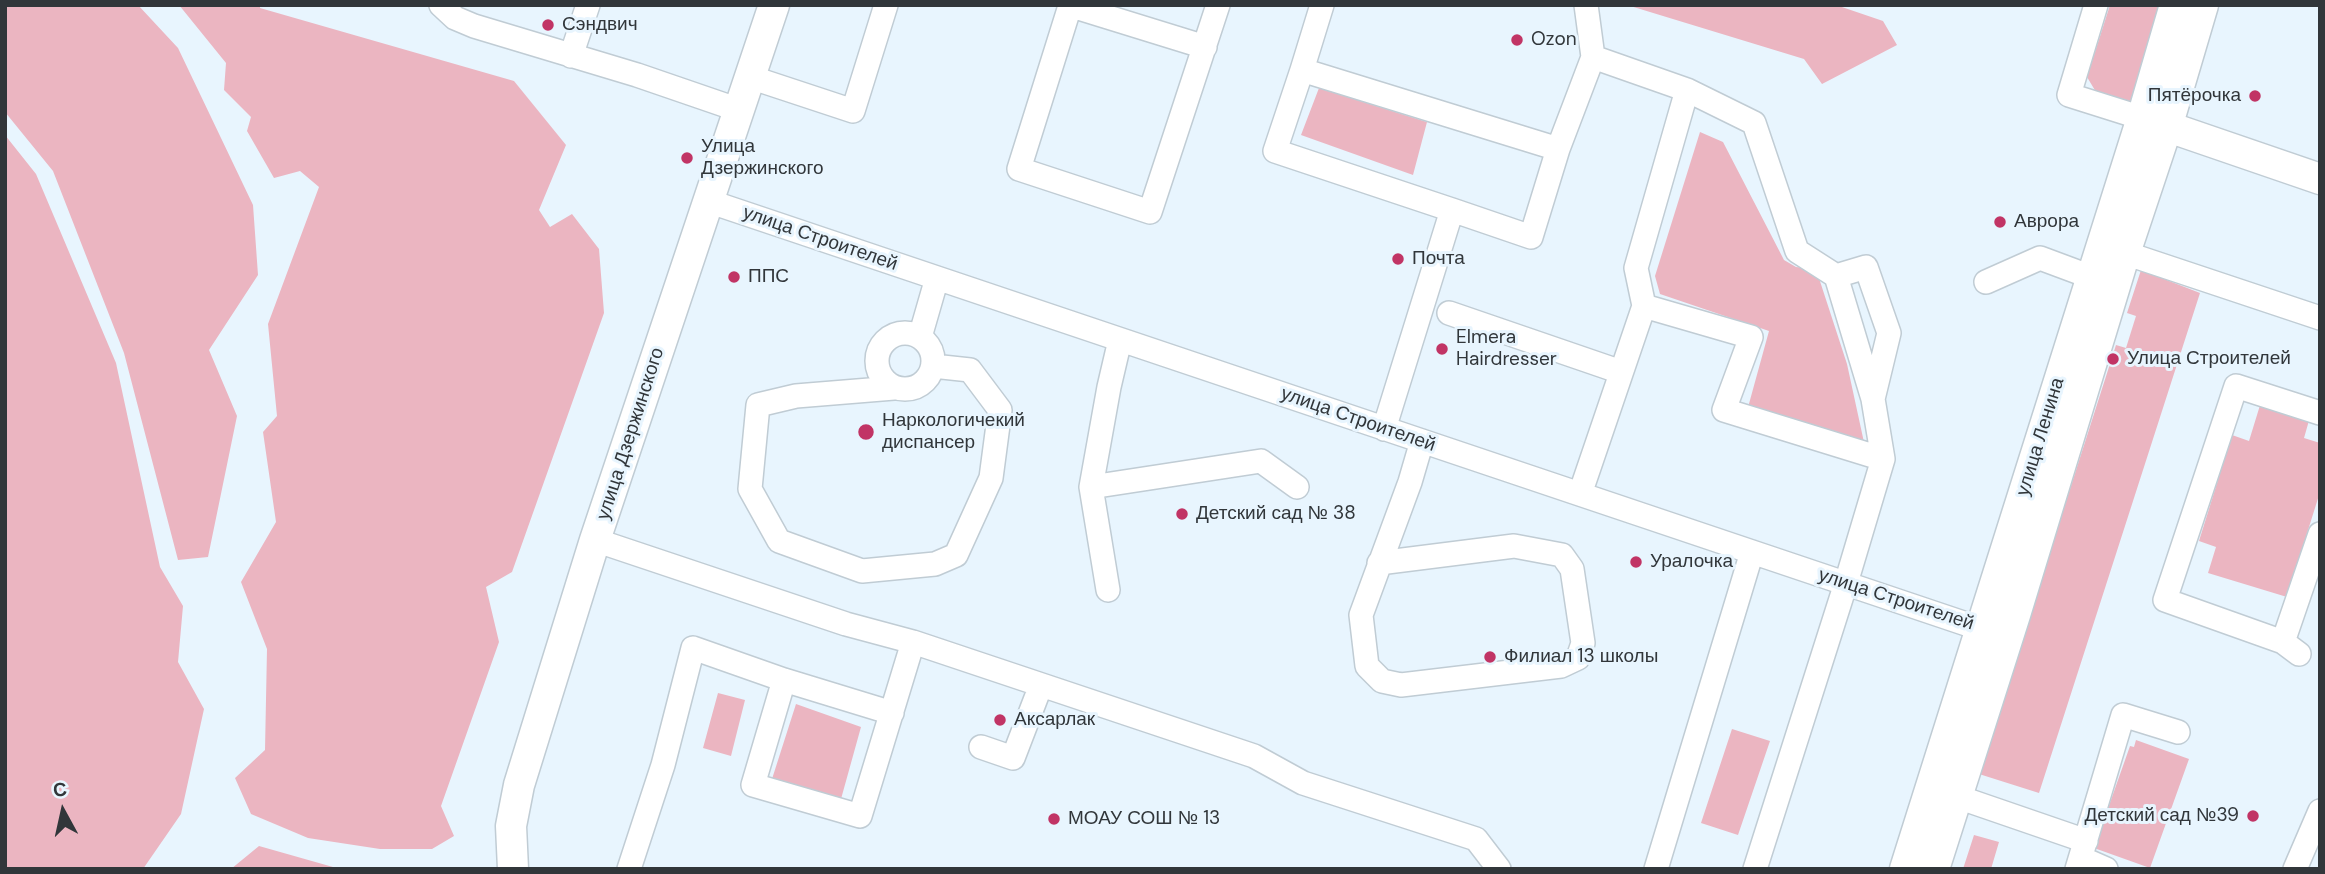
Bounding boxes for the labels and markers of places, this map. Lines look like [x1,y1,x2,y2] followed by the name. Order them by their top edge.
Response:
[562,14,638,36] place label: Сэндвич
[540,17,556,33] marker: Сэндвич
[1531,29,1577,51] place label: Ozon
[1509,32,1525,48] marker: Ozon
[2148,85,2241,107] place label: Пятёрочка
[2247,88,2263,104] marker: Пятёрочка
[701,136,824,180] place label: Улица Дзержинского
[679,150,695,166] marker: Улица Дзержинского
[2014,211,2079,233] place label: Аврора
[1992,214,2008,230] marker: Аврора
[1412,248,1465,270] place label: Почта
[1390,251,1406,267] marker: Почта
[748,266,789,288] place label: ППС
[726,269,742,285] marker: ППС
[1456,327,1557,371] place label: Elmera Hairdresser
[1434,341,1450,357] marker: Elmera Hairdresser
[2127,348,2291,370] place label: Улица Строителей
[2105,351,2121,367] marker: Улица Строителей
[882,410,1025,454] place label: Наркологичекий диспансер
[856,422,876,442] marker: Наркологичекий диспансер
[1196,503,1356,525] place label: Детский сад № 38
[1174,506,1190,522] marker: Детский сад № 38
[1650,551,1733,573] place label: Уралочка
[1628,554,1644,570] marker: Уралочка
[1504,646,1658,668] place label: Филиал 13 школы
[1482,649,1498,665] marker: Филиал 13 школы
[1014,709,1095,731] place label: Аксарлак
[992,712,1008,728] marker: Аксарлак
[2084,805,2239,827] place label: Детский сад №39
[1068,808,1220,830] place label: МОАУ СОШ № 13
[2245,808,2261,824] marker: Детский сад №39
[1046,811,1062,827] marker: МОАУ СОШ № 13

